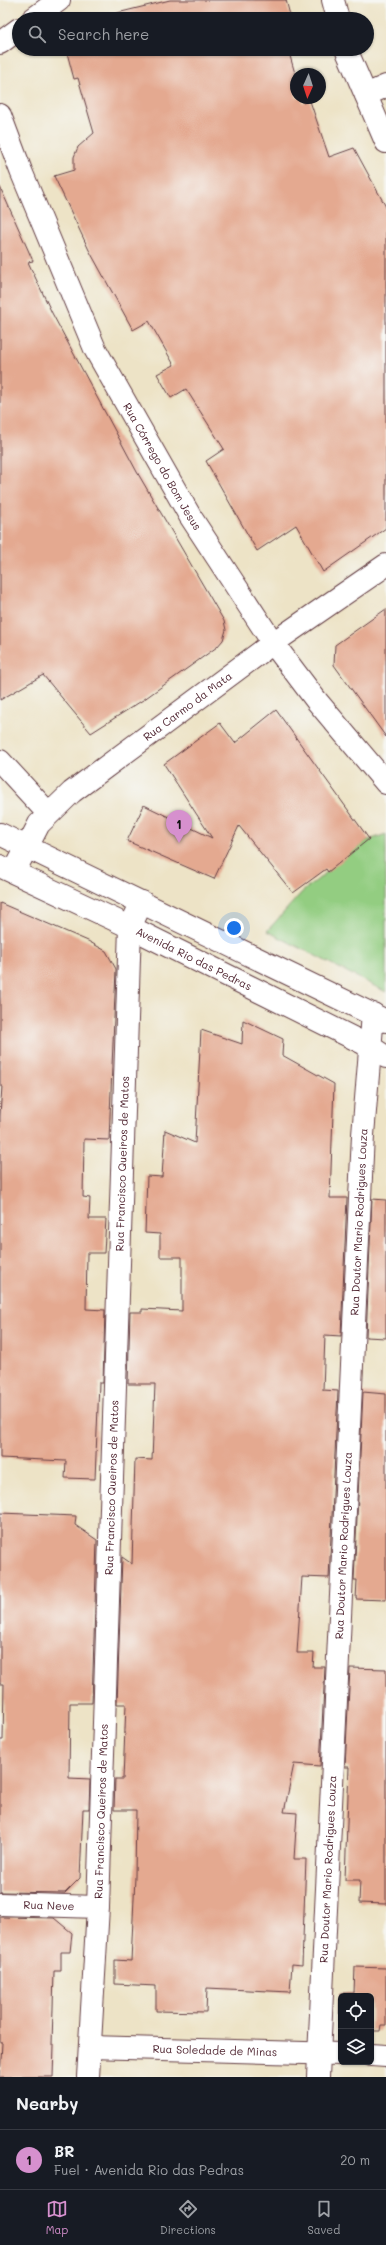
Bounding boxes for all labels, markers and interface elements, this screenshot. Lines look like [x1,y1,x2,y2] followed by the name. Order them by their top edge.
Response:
[12,12,374,56] search box
[26,23,48,45] icon: search
[58,24,149,44] text: Search here
[290,68,326,104] north arrow
[120,400,205,533] street label: Rua Córrego do Bom Jesus
[140,668,235,744] street label: Rua Carmo da Mata
[166,810,192,843] pin: 1
[224,918,244,938] your location
[134,923,255,994] street label: Avenida Rio das Pedras
[111,1076,132,1252] street label: Rua Francisco Queiros de Matos
[346,1127,371,1316] street label: Rua Doutor Mario Rodrigues Louza
[101,1400,122,1575] street label: Rua Francisco Queiros de Matos
[331,1451,355,1640] street label: Rua Doutor Mario Rodrigues Louza
[90,1723,111,1899] street label: Rua Francisco Queiros de Matos
[315,1775,339,1963] street label: Rua Doutor Mario Rodrigues Louza
[23,1897,75,1913] street label: Rua Neve
[338,1993,374,2065] map controls
[338,1993,374,2029] button: locate
[338,2029,374,2065] button: layers
[152,2041,278,2059] street label: Rua Soledade de Minas
[16,2092,78,2114] text: Nearby
[54,2141,75,2161] text: BR
[26,2151,32,2168] text: 1
[340,2151,370,2168] text: 20 m
[54,2161,244,2178] text: Fuel · Avenida Rio das Pedras
[46,2198,68,2237] tab: Map
[160,2198,216,2237] tab: Directions
[307,2198,340,2237] tab: Saved

